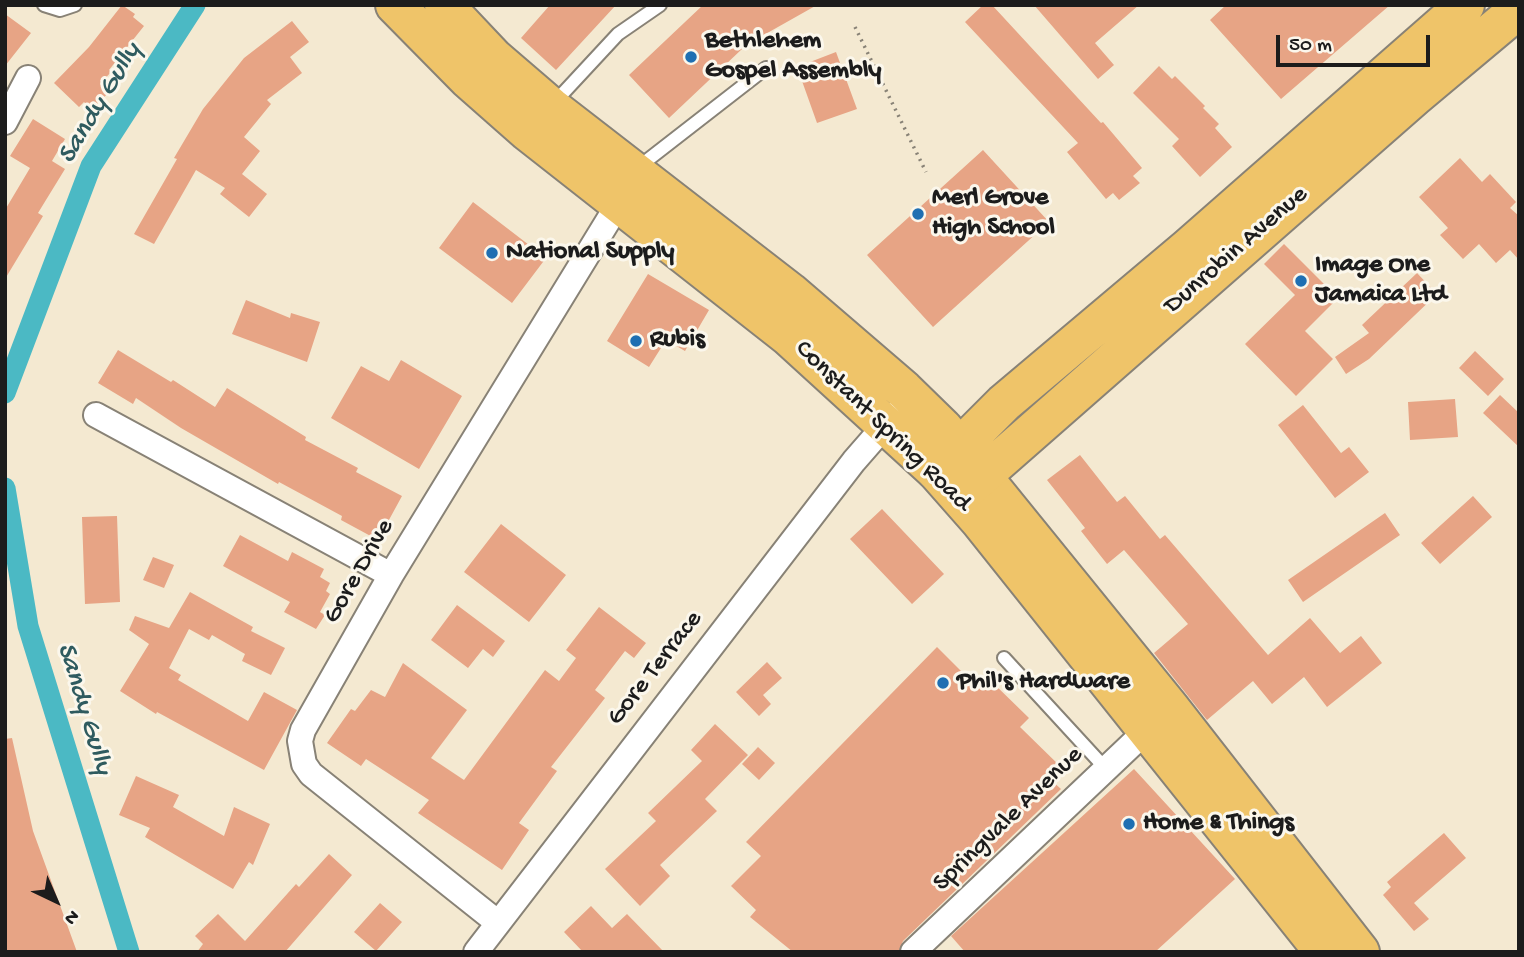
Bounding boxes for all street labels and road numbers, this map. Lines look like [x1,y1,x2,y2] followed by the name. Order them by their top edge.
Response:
[1159,180,1315,322] street label: Dunrobin Avenue
[787,335,977,519] street label: Constant Spring Road
[318,514,402,630] street label: Gore Drive
[601,605,711,733] street label: Gore Terrace
[928,741,1090,899] street label: Springvale Avenue

